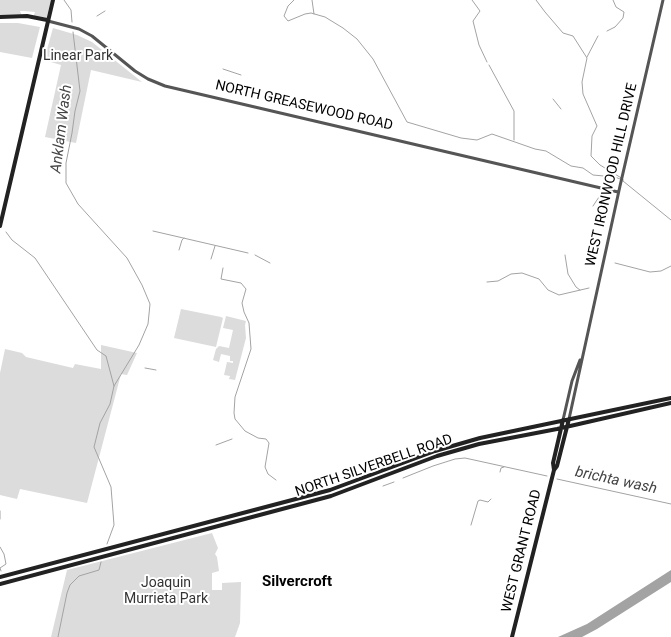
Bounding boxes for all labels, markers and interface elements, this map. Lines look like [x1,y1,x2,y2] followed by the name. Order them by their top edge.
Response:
[43,48,113,64] park label: Linear Park
[214,77,394,135] street label: NORTH GREASEWOOD ROAD
[583,82,641,268] street label: WEST IRONWOOD HILL DRIVE
[48,84,76,174] water label: Anklam Wash
[293,431,455,501] street label: NORTH SILVERBELL ROAD
[574,464,658,498] water label: brichta wash
[499,488,545,614] street label: WEST GRANT ROAD
[262,573,332,591] district label: Silvercroft
[124,575,208,608] park label: Joaquin Murrieta Park

